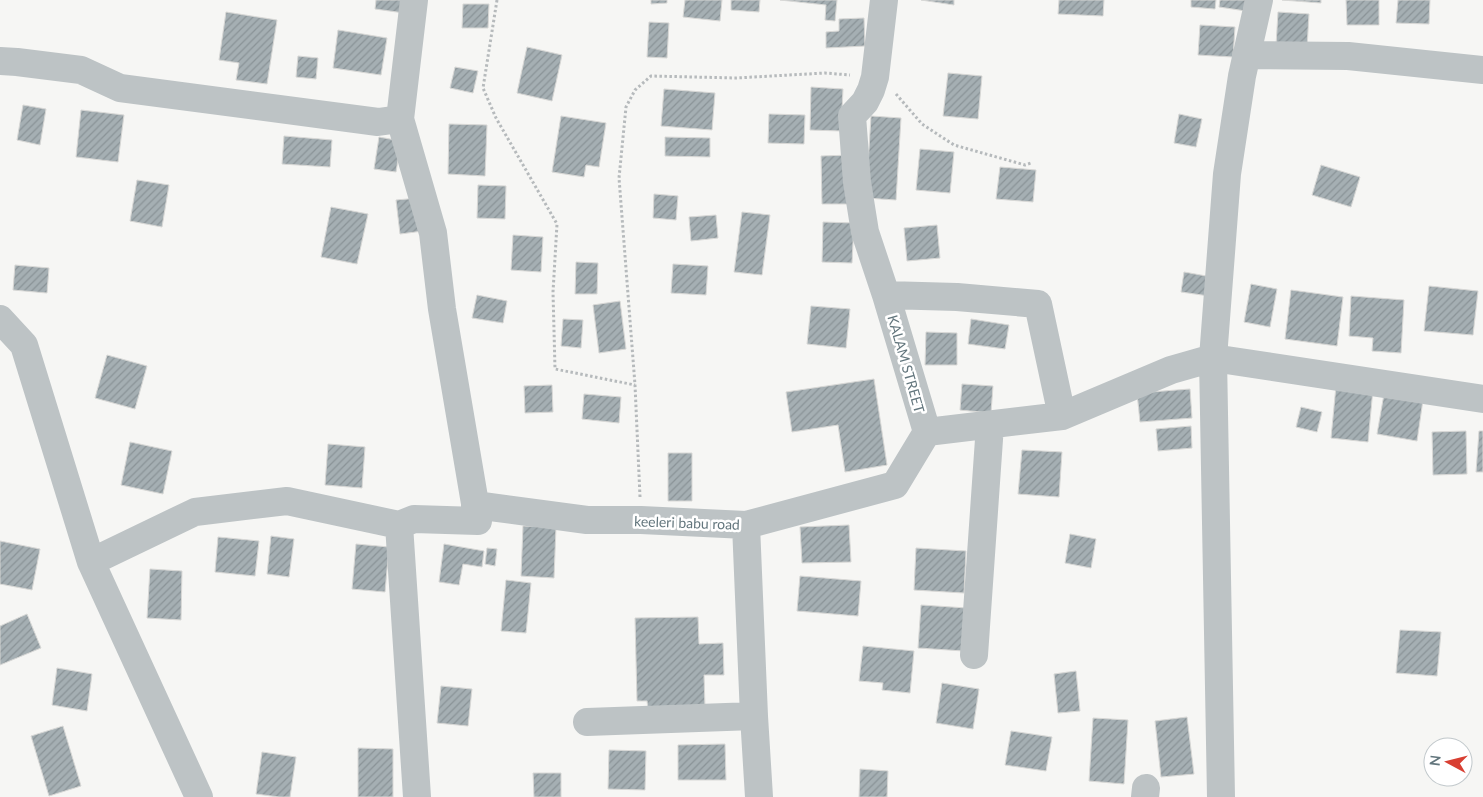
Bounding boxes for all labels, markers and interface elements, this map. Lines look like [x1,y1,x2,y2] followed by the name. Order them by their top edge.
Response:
[884,313,929,415] street label: KALAM STREET
[634,512,740,533] street label: keeleri babu road
[1423,737,1473,787] north arrow
[1426,754,1444,767] text: N

